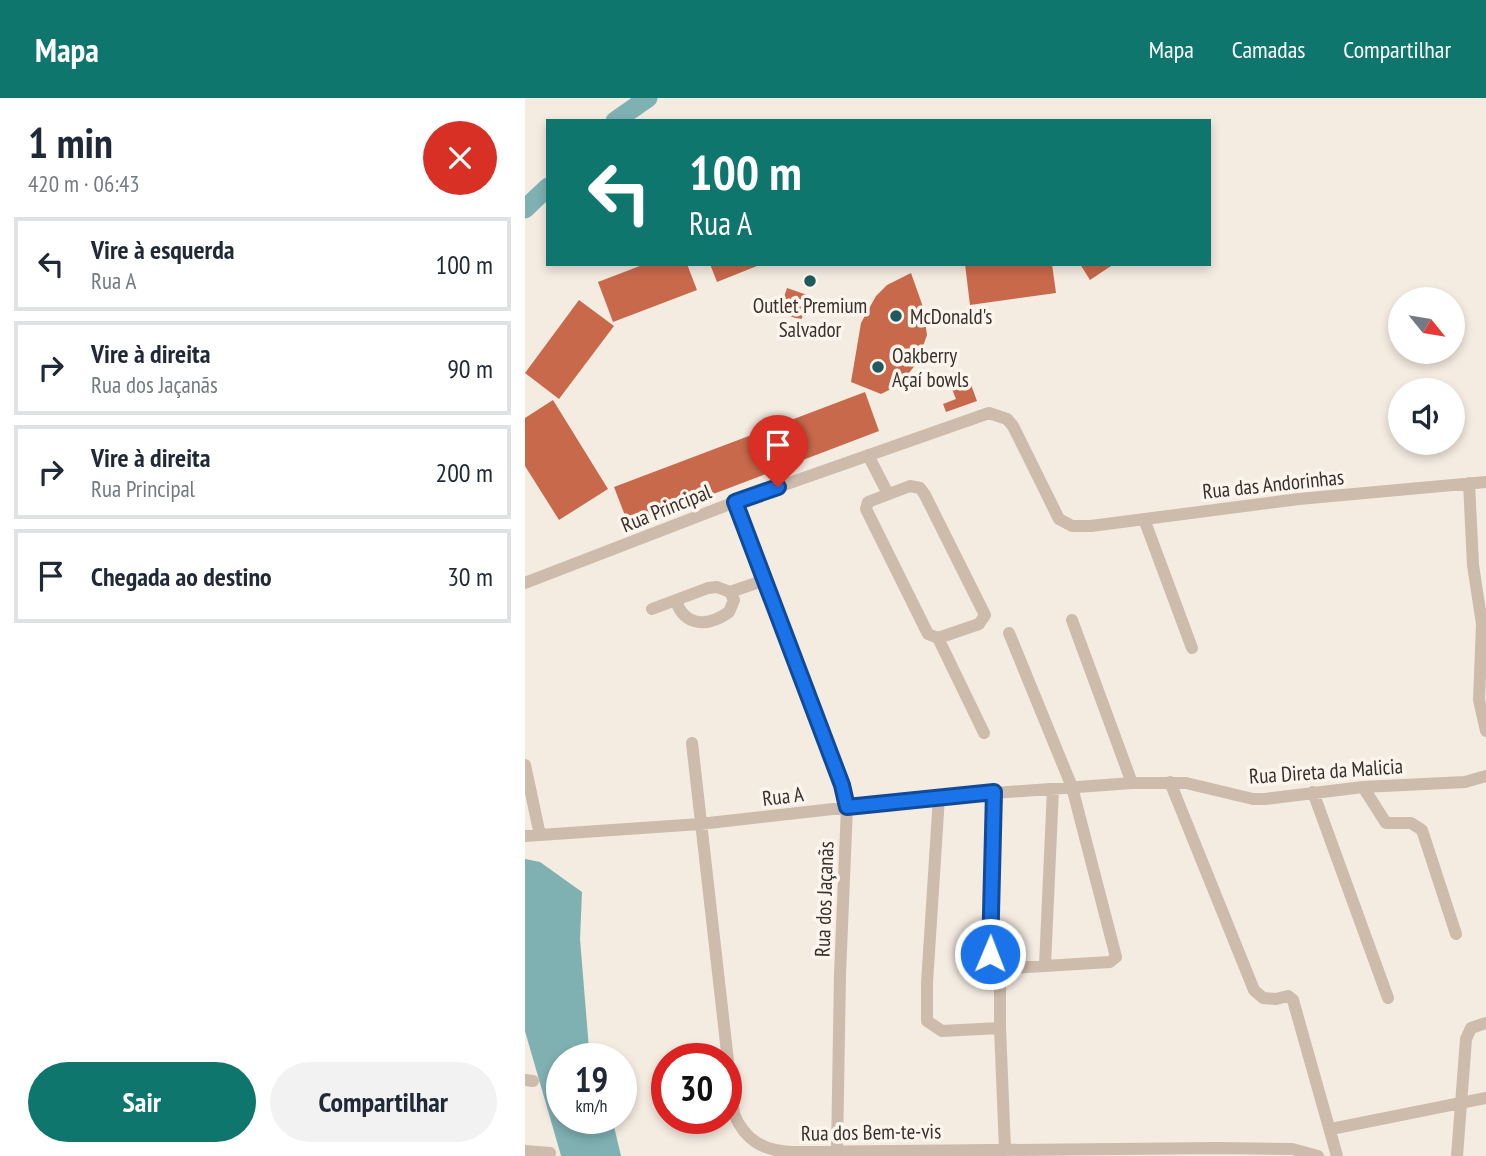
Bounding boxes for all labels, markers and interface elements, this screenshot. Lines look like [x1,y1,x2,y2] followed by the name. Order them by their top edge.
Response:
[35,28,99,71] text: Mapa
[1149,34,1194,65] text: Mapa
[1232,34,1305,65] text: Camadas
[1343,34,1451,65] text: Compartilhar
[28,115,113,170] text: 1 min
[423,121,497,195] button: close
[689,140,802,204] text: 100 m
[574,147,665,238] icon: left
[28,169,140,198] text: 420 m · 06:43
[689,202,752,244] text: Rua A
[91,233,234,266] text: Vire à esquerda
[32,245,70,283] icon: left
[435,248,493,281] text: 100 m
[91,266,136,295] text: Rua A
[802,273,818,289] marker: Outlet Premium Salvador
[1388,287,1465,364] north arrow
[1388,287,1465,455] map controls
[753,292,867,343] place label: Outlet Premium Salvador
[910,303,992,330] place label: McDonald's
[888,308,904,324] marker: McDonald's
[91,337,210,370] text: Vire à direita
[892,342,969,393] place label: Oakberry Açaí bowls
[32,349,70,387] icon: right
[447,352,493,385] text: 90 m
[870,359,886,375] marker: Oakberry Açaí bowls
[91,370,218,399] text: Rua dos Jaçanãs
[1388,378,1465,455] button: sound
[748,415,808,487] pin
[759,426,797,464] icon: arrive
[91,441,210,474] text: Vire à direita
[32,453,70,491] icon: right
[435,456,493,489] text: 200 m
[1201,463,1345,505] street label: Rua das Andorinhas
[91,474,195,503] text: Rua Principal
[617,478,715,538] street label: Rua Principal
[32,557,70,595] icon: arrive
[91,560,272,593] text: Chegada ao destino
[447,560,493,593] text: 30 m
[1248,752,1404,790] street label: Rua Direta da Malicia
[761,780,805,812] street label: Rua A
[808,841,840,957] street label: Rua dos Jaçanãs
[953,917,1027,991] position arrow
[651,1043,742,1134] speed limit sign: 30
[575,1056,608,1102] text: 19
[28,1062,256,1142] button: Sair
[270,1062,497,1142] button: Compartilhar
[576,1094,607,1117] text: km/h
[801,1117,941,1147] street label: Rua dos Bem-te-vis

